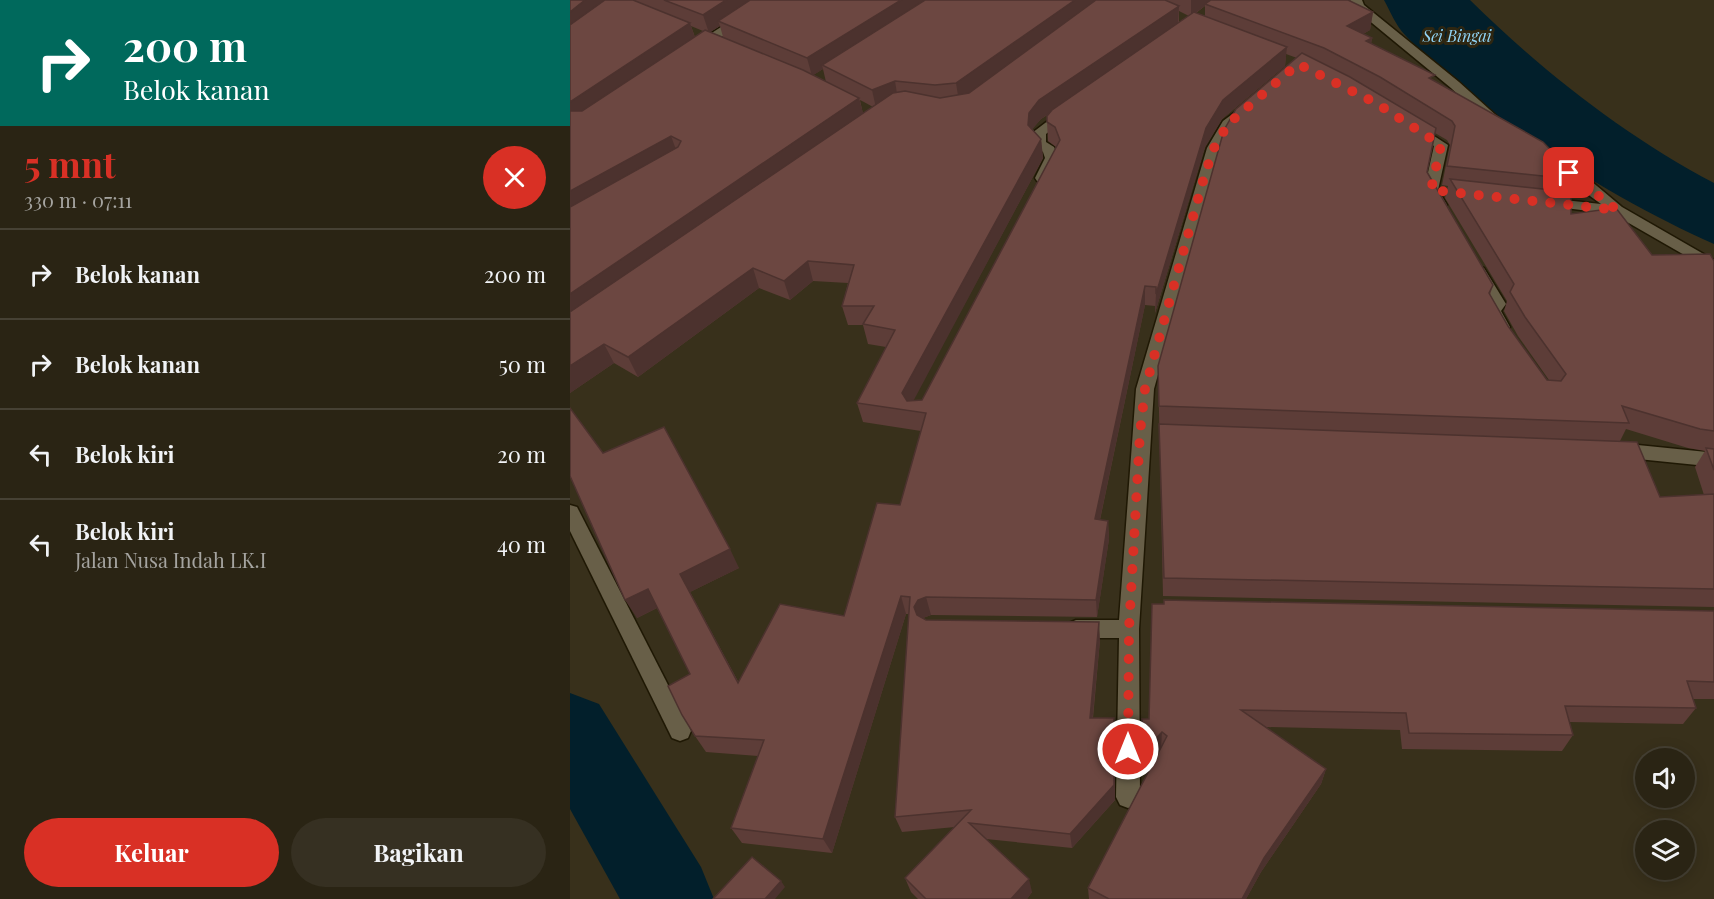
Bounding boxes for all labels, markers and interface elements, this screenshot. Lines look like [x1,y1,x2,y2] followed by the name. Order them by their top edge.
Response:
[123,17,247,73] text: 200 m
[24,24,102,102] icon: right
[1421,25,1493,46] water label: Sei Bingai
[123,71,270,107] text: Belok kanan
[24,139,116,187] text: 5 mnt
[483,146,546,209] button: close
[1543,147,1594,198] pin
[1552,156,1585,189] icon: arrive
[24,186,132,213] text: 330 m · 07:11
[24,258,57,291] icon: right
[75,259,200,289] text: Belok kanan
[484,259,546,289] text: 200 m
[24,348,57,381] icon: right
[75,349,200,379] text: Belok kanan
[499,349,546,379] text: 50 m
[24,438,57,471] icon: left
[75,439,174,469] text: Belok kiri
[497,439,546,469] text: 20 m
[75,516,174,546] text: Belok kiri
[24,528,57,561] icon: left
[497,529,546,559] text: 40 m
[75,546,266,573] text: Jalan Nusa Indah LK.I
[1096,717,1160,781] position arrow
[1635,748,1695,880] map controls
[1635,748,1695,808] button: sound
[24,818,279,887] button: Keluar
[291,818,546,887] button: Bagikan
[1635,820,1695,880] button: layers

